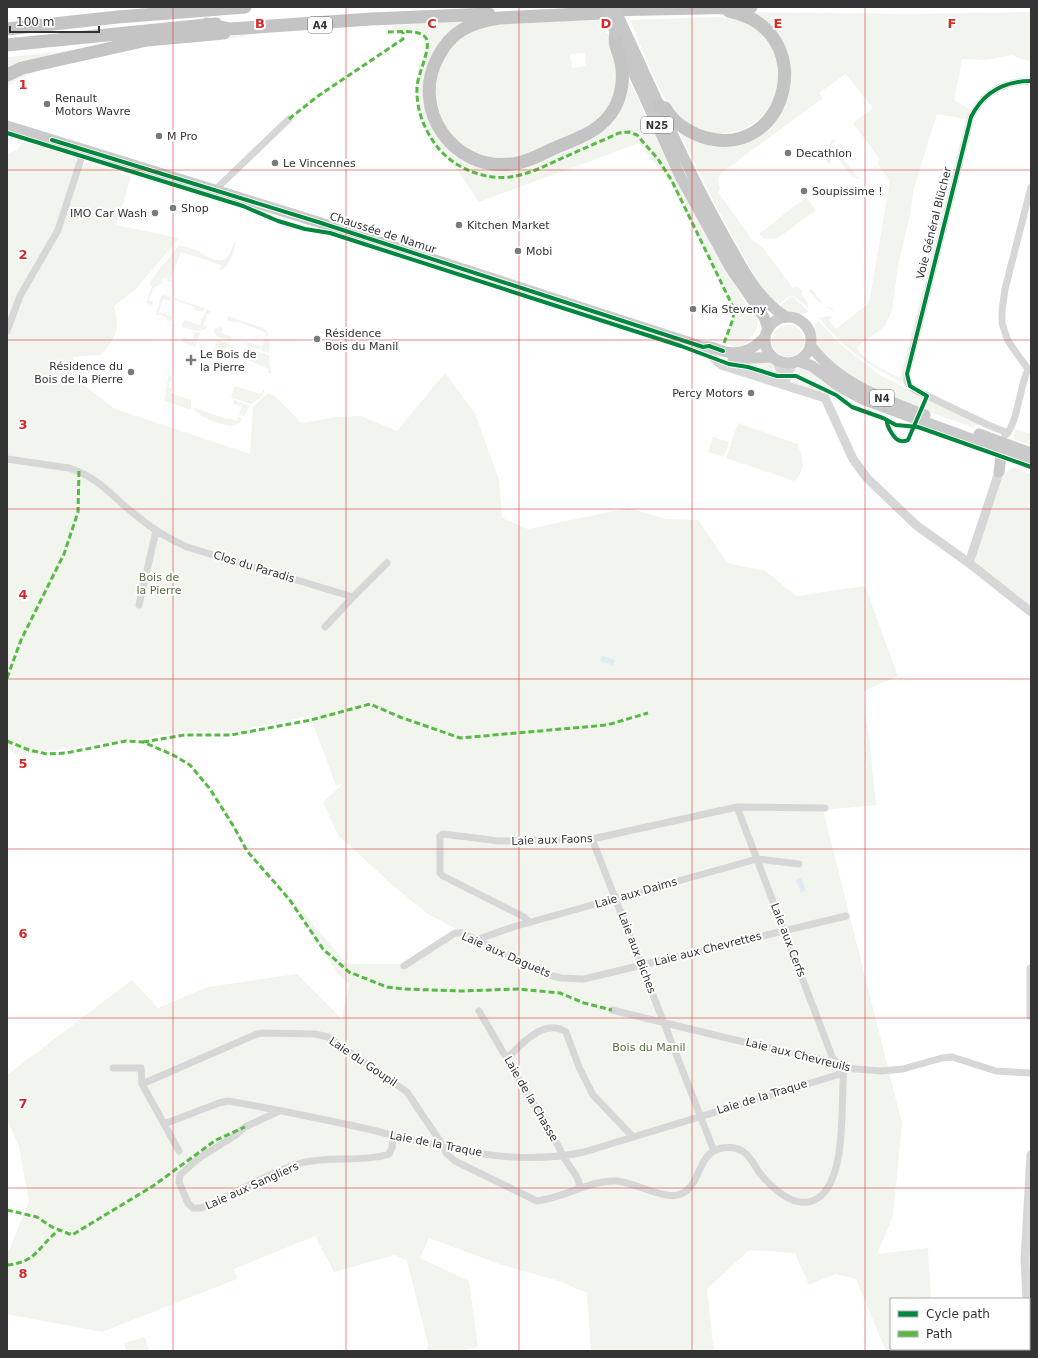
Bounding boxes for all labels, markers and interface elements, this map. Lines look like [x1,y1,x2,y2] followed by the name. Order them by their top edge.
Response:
[10,8,99,34] scale bar
[16,15,54,29] text: 100 m
[255,16,265,31] text: B
[427,16,437,31] text: C
[601,16,612,31] text: D
[774,16,782,31] text: E
[948,16,956,31] text: F
[308,17,332,33] road number: A4
[18,77,28,92] text: 1
[55,92,131,118] place label: Renault Motors Wavre
[42,99,52,109] marker: Renault Motors Wavre
[641,117,673,133] road number: N25
[167,130,198,143] place label: M Pro
[154,131,164,141] marker: M Pro
[796,147,852,160] place label: Decathlon
[783,148,793,158] marker: Decathlon
[283,157,356,170] place label: Le Vincennes
[270,158,280,168] marker: Le Vincennes
[914,165,954,281] street label: Voie Général Blücher
[812,185,883,198] place label: Soupissime !
[799,186,809,196] marker: Soupissime !
[181,202,209,215] place label: Shop
[168,203,178,213] marker: Shop
[70,207,147,220] place label: IMO Car Wash
[150,208,160,218] marker: IMO Car Wash
[328,210,438,257] street label: Chaussée de Namur
[467,219,550,232] place label: Kitchen Market
[454,220,464,230] marker: Kitchen Market
[526,245,552,258] place label: Mobi
[513,246,523,256] marker: Mobi
[18,247,28,262] text: 2
[701,303,767,316] place label: Kia Steveny
[688,304,698,314] marker: Kia Steveny
[325,327,398,353] place label: Résidence Bois du Manil
[312,334,322,344] marker: Résidence Bois du Manil
[200,348,257,374] place label: Le Bois de la Pierre
[185,354,197,366] marker: Le Bois de la Pierre
[34,360,123,386] place label: Résidence du Bois de la Pierre
[126,367,136,377] marker: Résidence du Bois de la Pierre
[672,387,743,400] place label: Percy Motors
[746,388,756,398] marker: Percy Motors
[870,390,894,406] road number: N4
[18,417,28,432] text: 3
[212,548,296,586] street label: Clos du Paradis
[137,571,182,597] park label: Bois de la Pierre
[18,587,28,602] text: 4
[18,756,28,771] text: 5
[511,832,593,848] street label: Laie aux Faons
[594,875,679,911] street label: Laie aux Daims
[768,901,808,979] street label: Laie aux Cerfs
[616,911,659,996] street label: Laie aux Biches
[18,926,28,941] text: 6
[653,929,763,969] street label: Laie aux Chevrettes
[460,930,553,981] street label: Laie aux Daguets
[327,1035,399,1089] street label: Laie du Goupil
[744,1036,852,1074] street label: Laie aux Chevreuils
[612,1041,686,1054] park label: Bois du Manil
[501,1054,561,1144] street label: Laie de la Chasse
[715,1077,809,1117] street label: Laie de la Traque
[18,1096,28,1111] text: 7
[389,1129,484,1159] street label: Laie de la Traque
[203,1159,301,1212] street label: Laie aux Sangliers
[18,1266,28,1281] text: 8
[890,1298,1030,1350] legend
[926,1307,990,1321] text: Cycle path
[926,1327,952,1341] text: Path

